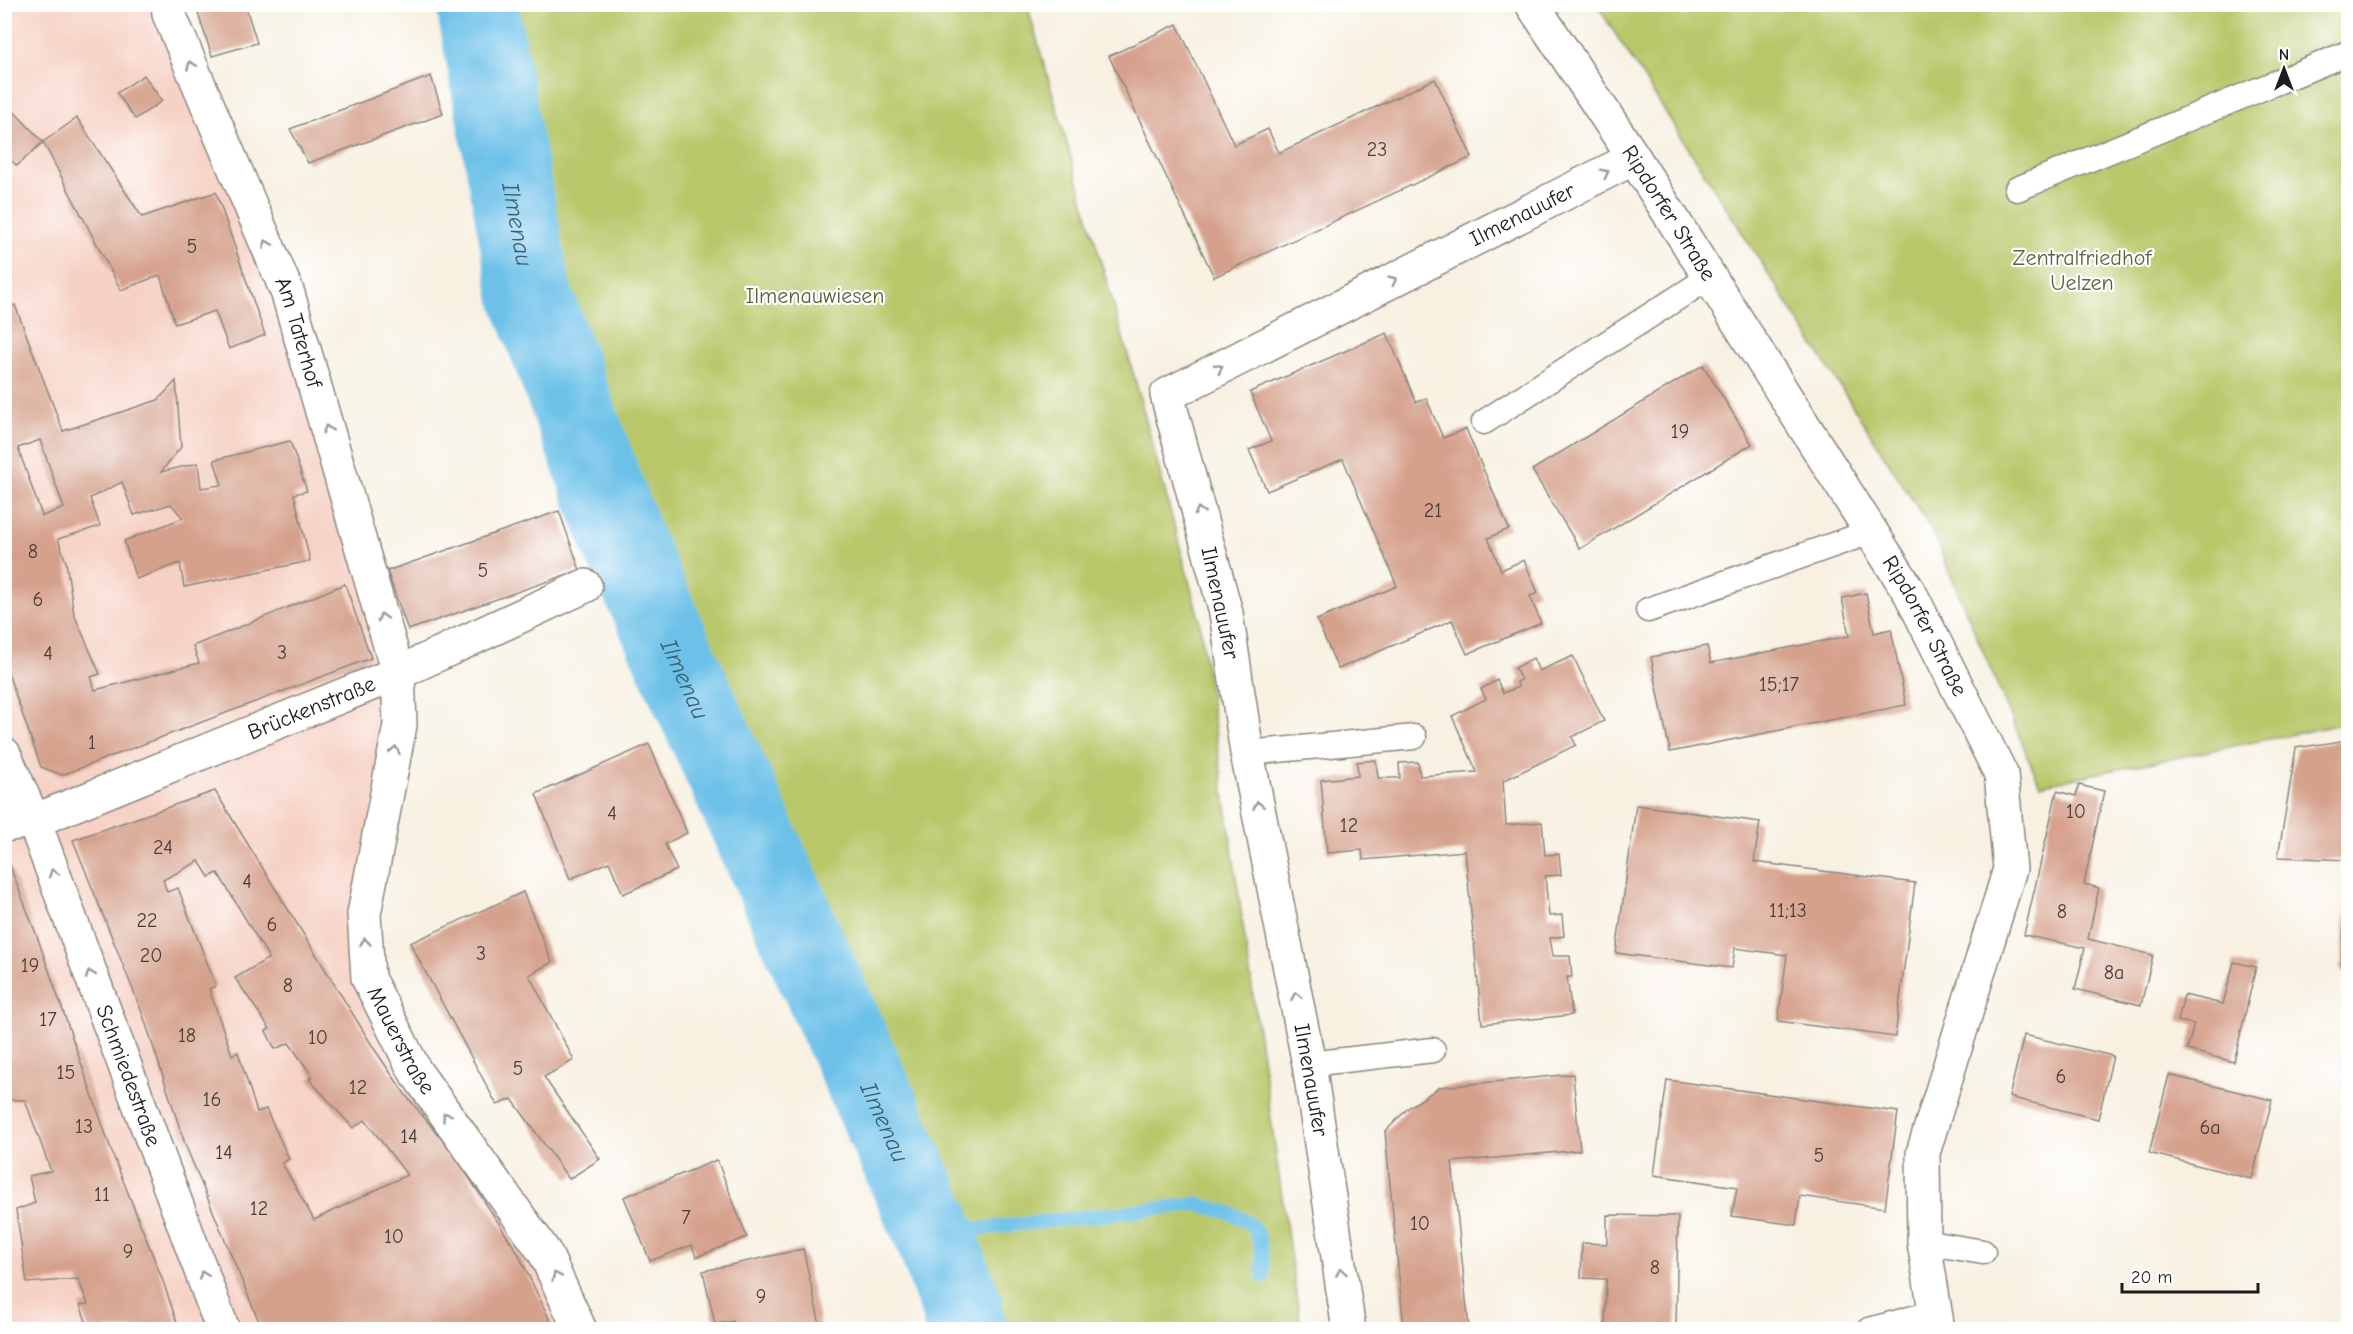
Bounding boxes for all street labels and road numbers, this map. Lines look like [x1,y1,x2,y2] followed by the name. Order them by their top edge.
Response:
[1616,140,1722,286] street label: Ripdorfer Straße
[1466,177,1579,252] street label: Ilmenauufer
[269,273,328,392] street label: Am Taterhof
[1195,544,1245,662] street label: Ilmenauufer
[1877,551,1973,701] street label: Ripdorfer Straße
[244,671,379,746] street label: Brückenstraße
[361,982,440,1099] street label: Mauerstraße
[90,1001,167,1150] street label: Schmiedestraße
[1288,1022,1334,1139] street label: Ilmenauufer

